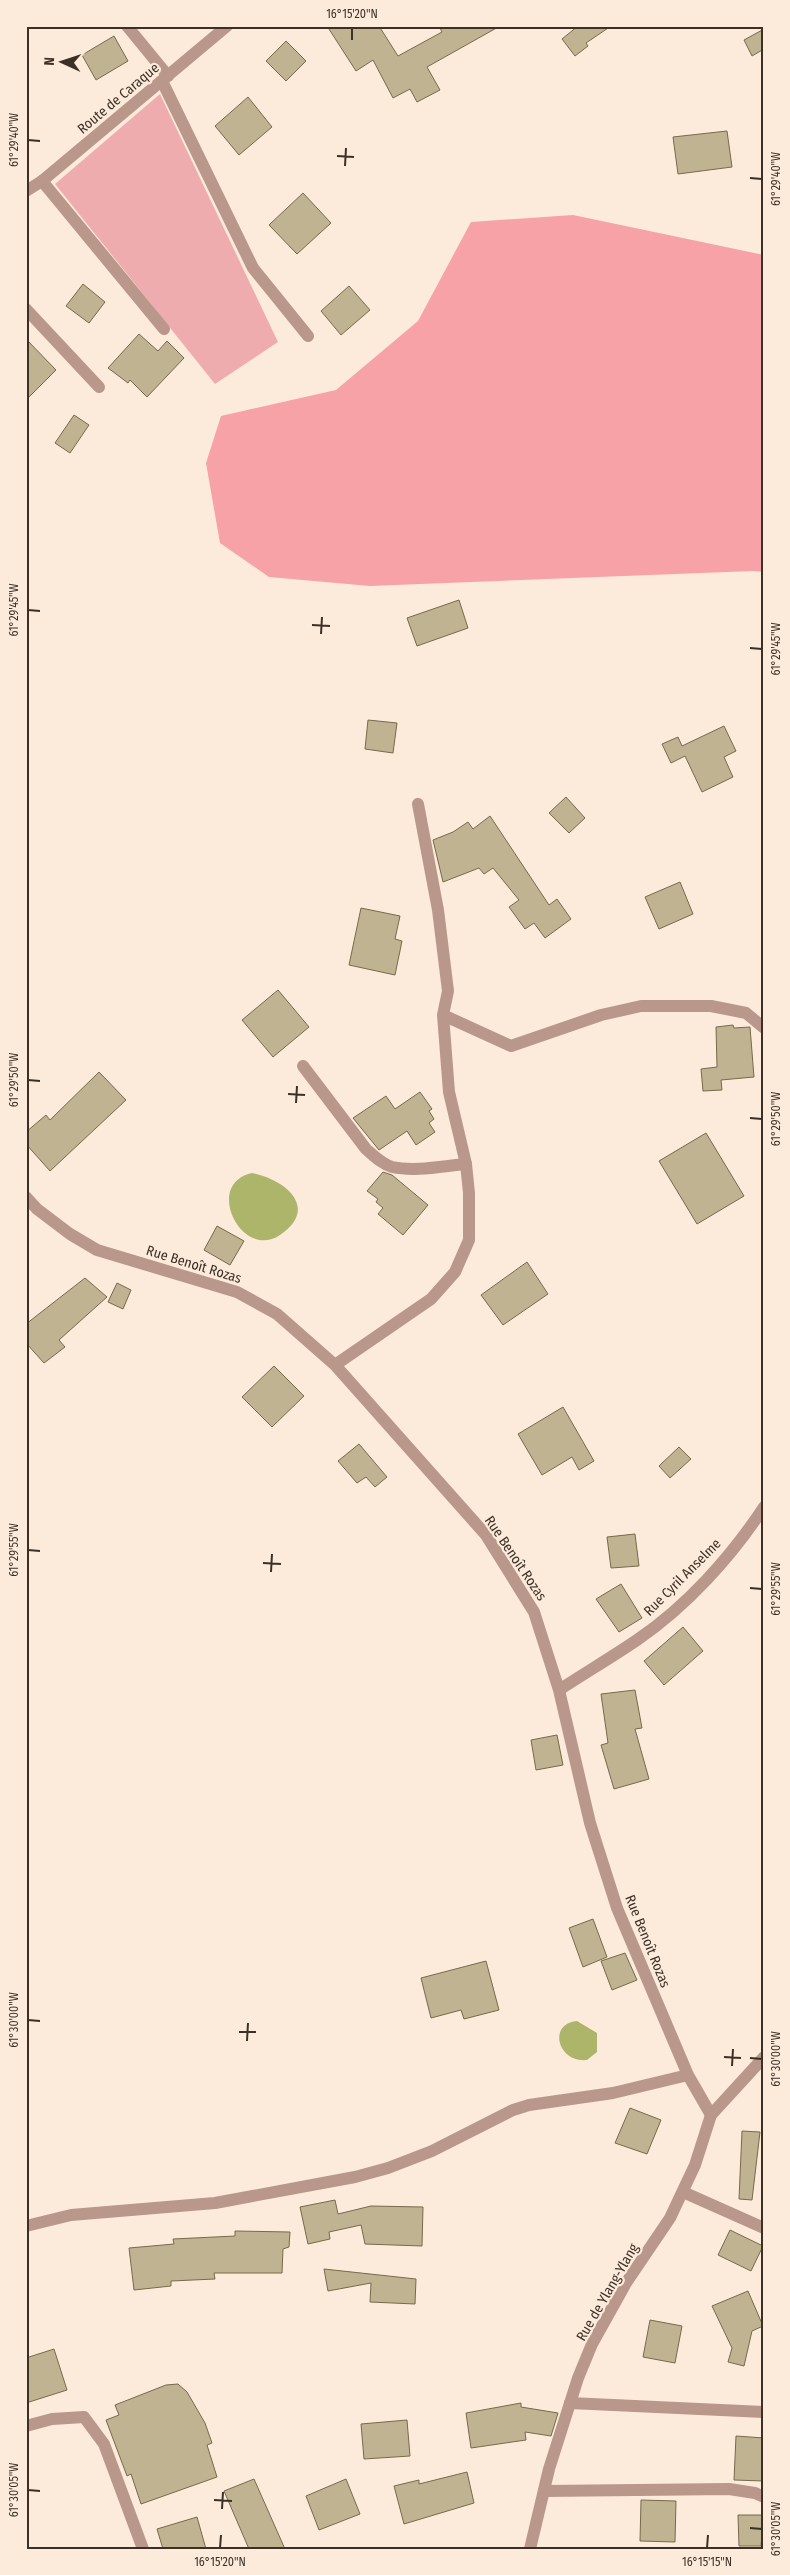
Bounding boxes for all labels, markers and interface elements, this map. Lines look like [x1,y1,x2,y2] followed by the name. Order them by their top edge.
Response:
[326,7,378,21] text: 16°15'20"N
[38,38,88,88] north arrow
[41,57,58,66] text: N
[74,59,163,137] street label: Route de Caraque
[7,113,21,167] text: 61°29'40"W
[769,152,783,206] text: 61°29'40"W
[7,583,21,637] text: 61°29'45"W
[769,622,783,676] text: 61°29'45"W
[7,1053,21,1107] text: 61°29'50"W
[769,1092,783,1146] text: 61°29'50"W
[144,1242,244,1287] street label: Rue Benoît Rozas
[481,1513,550,1604] street label: Rue Benoît Rozas
[7,1523,21,1577] text: 61°29'55"W
[640,1535,725,1620] street label: Rue Cyril Anselme
[769,1562,783,1616] text: 61°29'55"W
[621,1892,674,1990] street label: Rue Benoît Rozas
[7,1992,21,2048] text: 61°30'00"W
[769,2031,783,2087] text: 61°30'00"W
[573,2240,642,2344] street label: Rue de Ylang-Ylang
[7,2463,21,2517] text: 61°30'05"W
[769,2502,783,2556] text: 61°30'05"W
[194,2555,246,2569] text: 16°15'20"N
[682,2555,732,2569] text: 16°15'15"N

